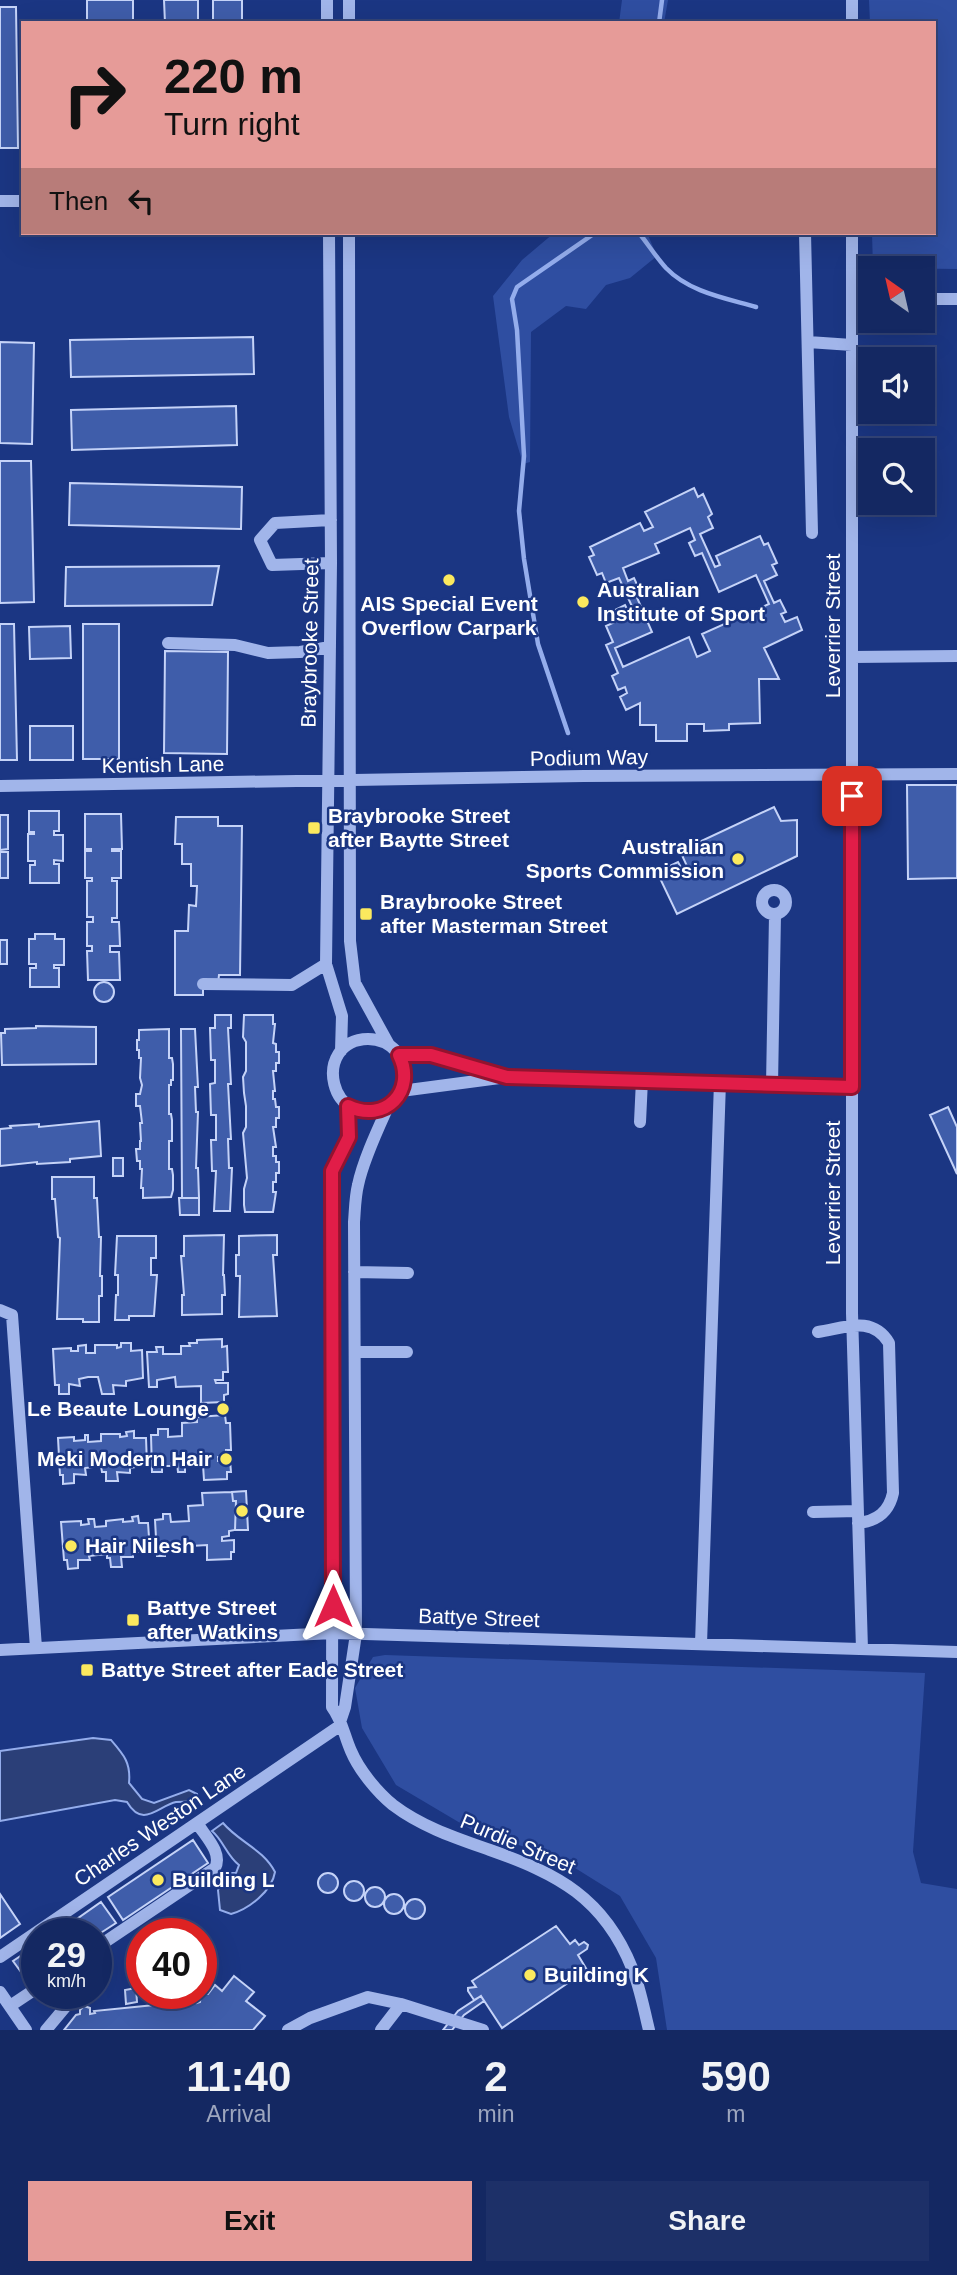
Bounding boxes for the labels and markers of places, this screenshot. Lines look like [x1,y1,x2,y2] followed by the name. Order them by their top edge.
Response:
[441,572,457,588] marker: AIS Special Event Overflow Carpark
[597,578,765,625] place label: Australian Institute of Sport
[360,592,538,639] place label: AIS Special Event Overflow Carpark
[575,594,591,610] marker: Australian Institute of Sport
[822,766,882,826] pin
[328,804,510,851] place label: Braybrooke Street after Baytte Street
[306,820,322,836] marker: Braybrooke Street after Baytte Street
[526,835,724,882] place label: Australian Sports Commission
[730,851,746,867] marker: Australian Sports Commission
[380,890,608,937] place label: Braybrooke Street after Masterman Street
[358,906,374,922] marker: Braybrooke Street after Masterman Street
[27,1397,209,1420] place label: Le Beaute Lounge
[215,1401,231,1417] marker: Le Beaute Lounge
[37,1447,212,1470] place label: Meki Modern Hair
[218,1451,234,1467] marker: Meki Modern Hair
[256,1499,305,1522] place label: Qure
[234,1503,250,1519] marker: Qure
[85,1534,195,1557] place label: Hair Nilesh
[63,1538,79,1554] marker: Hair Nilesh
[147,1596,278,1643] place label: Battye Street after Watkins
[125,1612,141,1628] marker: Battye Street after Watkins
[101,1658,403,1681] place label: Battye Street after Eade Street
[79,1662,95,1678] marker: Battye Street after Eade Street
[172,1868,275,1891] place label: Building L
[150,1872,166,1888] marker: Building L
[544,1963,649,1986] place label: Building K
[522,1967,538,1983] marker: Building K

